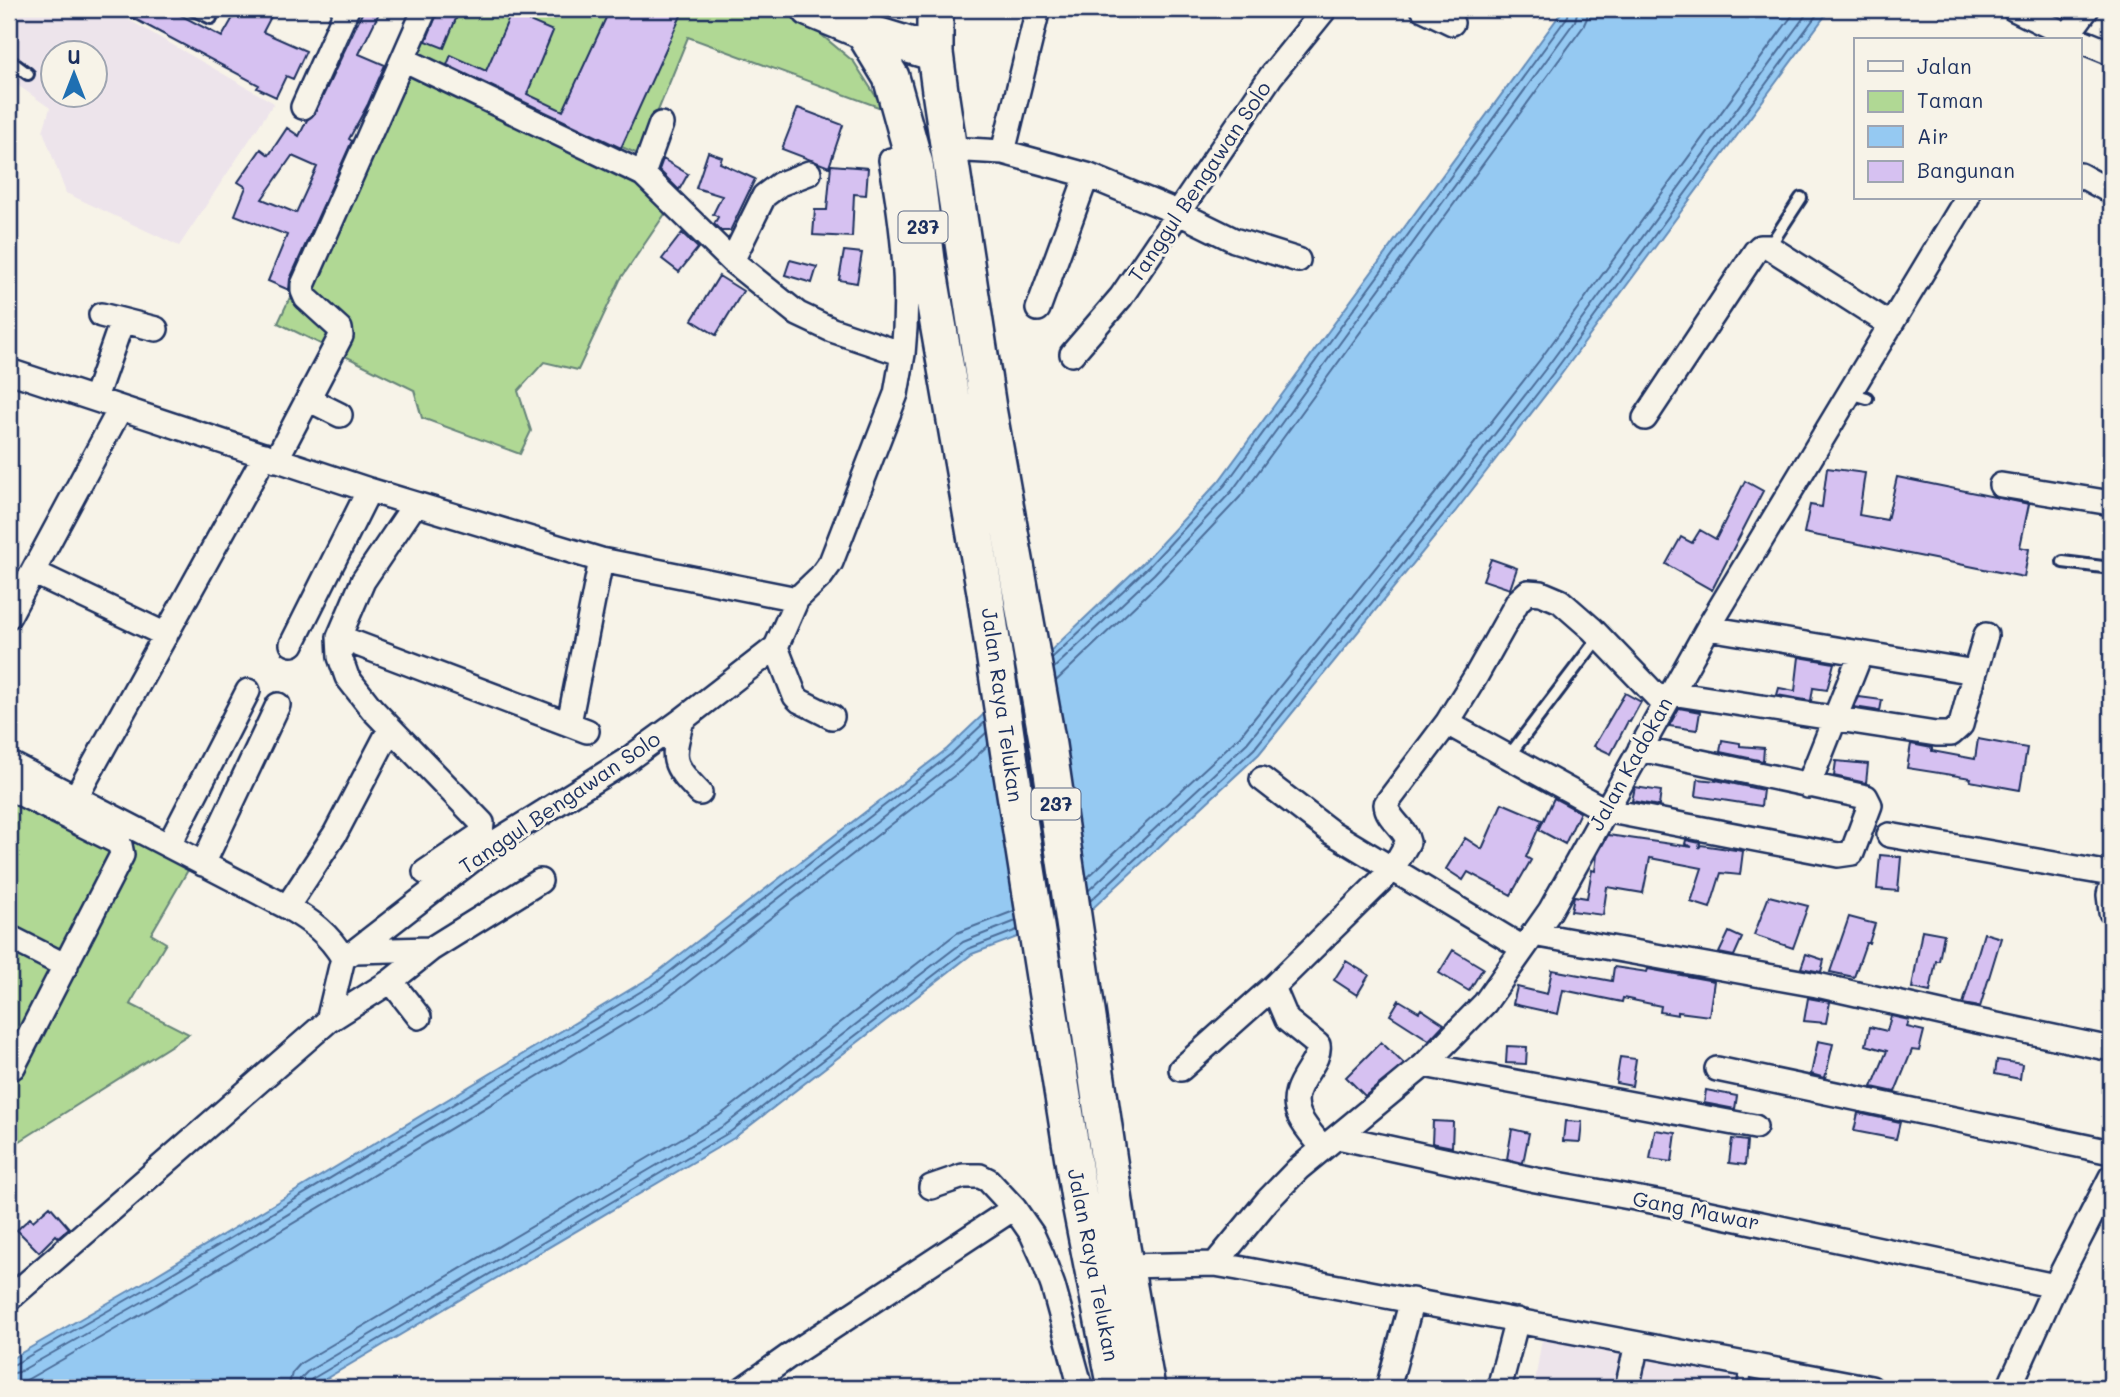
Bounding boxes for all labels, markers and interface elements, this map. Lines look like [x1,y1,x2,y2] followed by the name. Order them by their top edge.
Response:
[38,38,108,108] north arrow
[1854,38,2082,200] legend
[67,44,81,69] text: U
[1917,52,1972,79] text: Jalan
[1121,75,1276,287] street label: Tanggul Bengawan Solo
[1917,86,1983,113] text: Taman
[1917,122,1949,149] text: Air
[1917,156,2015,183] text: Bangunan
[898,212,948,243] road number: 237
[976,606,1030,804] street label: Jalan Raya Telukan
[1582,692,1678,835] street label: Jalan Kadokan
[453,724,665,879] street label: Tanggul Bengawan Solo
[1032,789,1080,820] road number: 237
[1063,1166,1126,1363] street label: Jalan Raya Telukan
[1630,1184,1762,1235] street label: Gang Mawar

